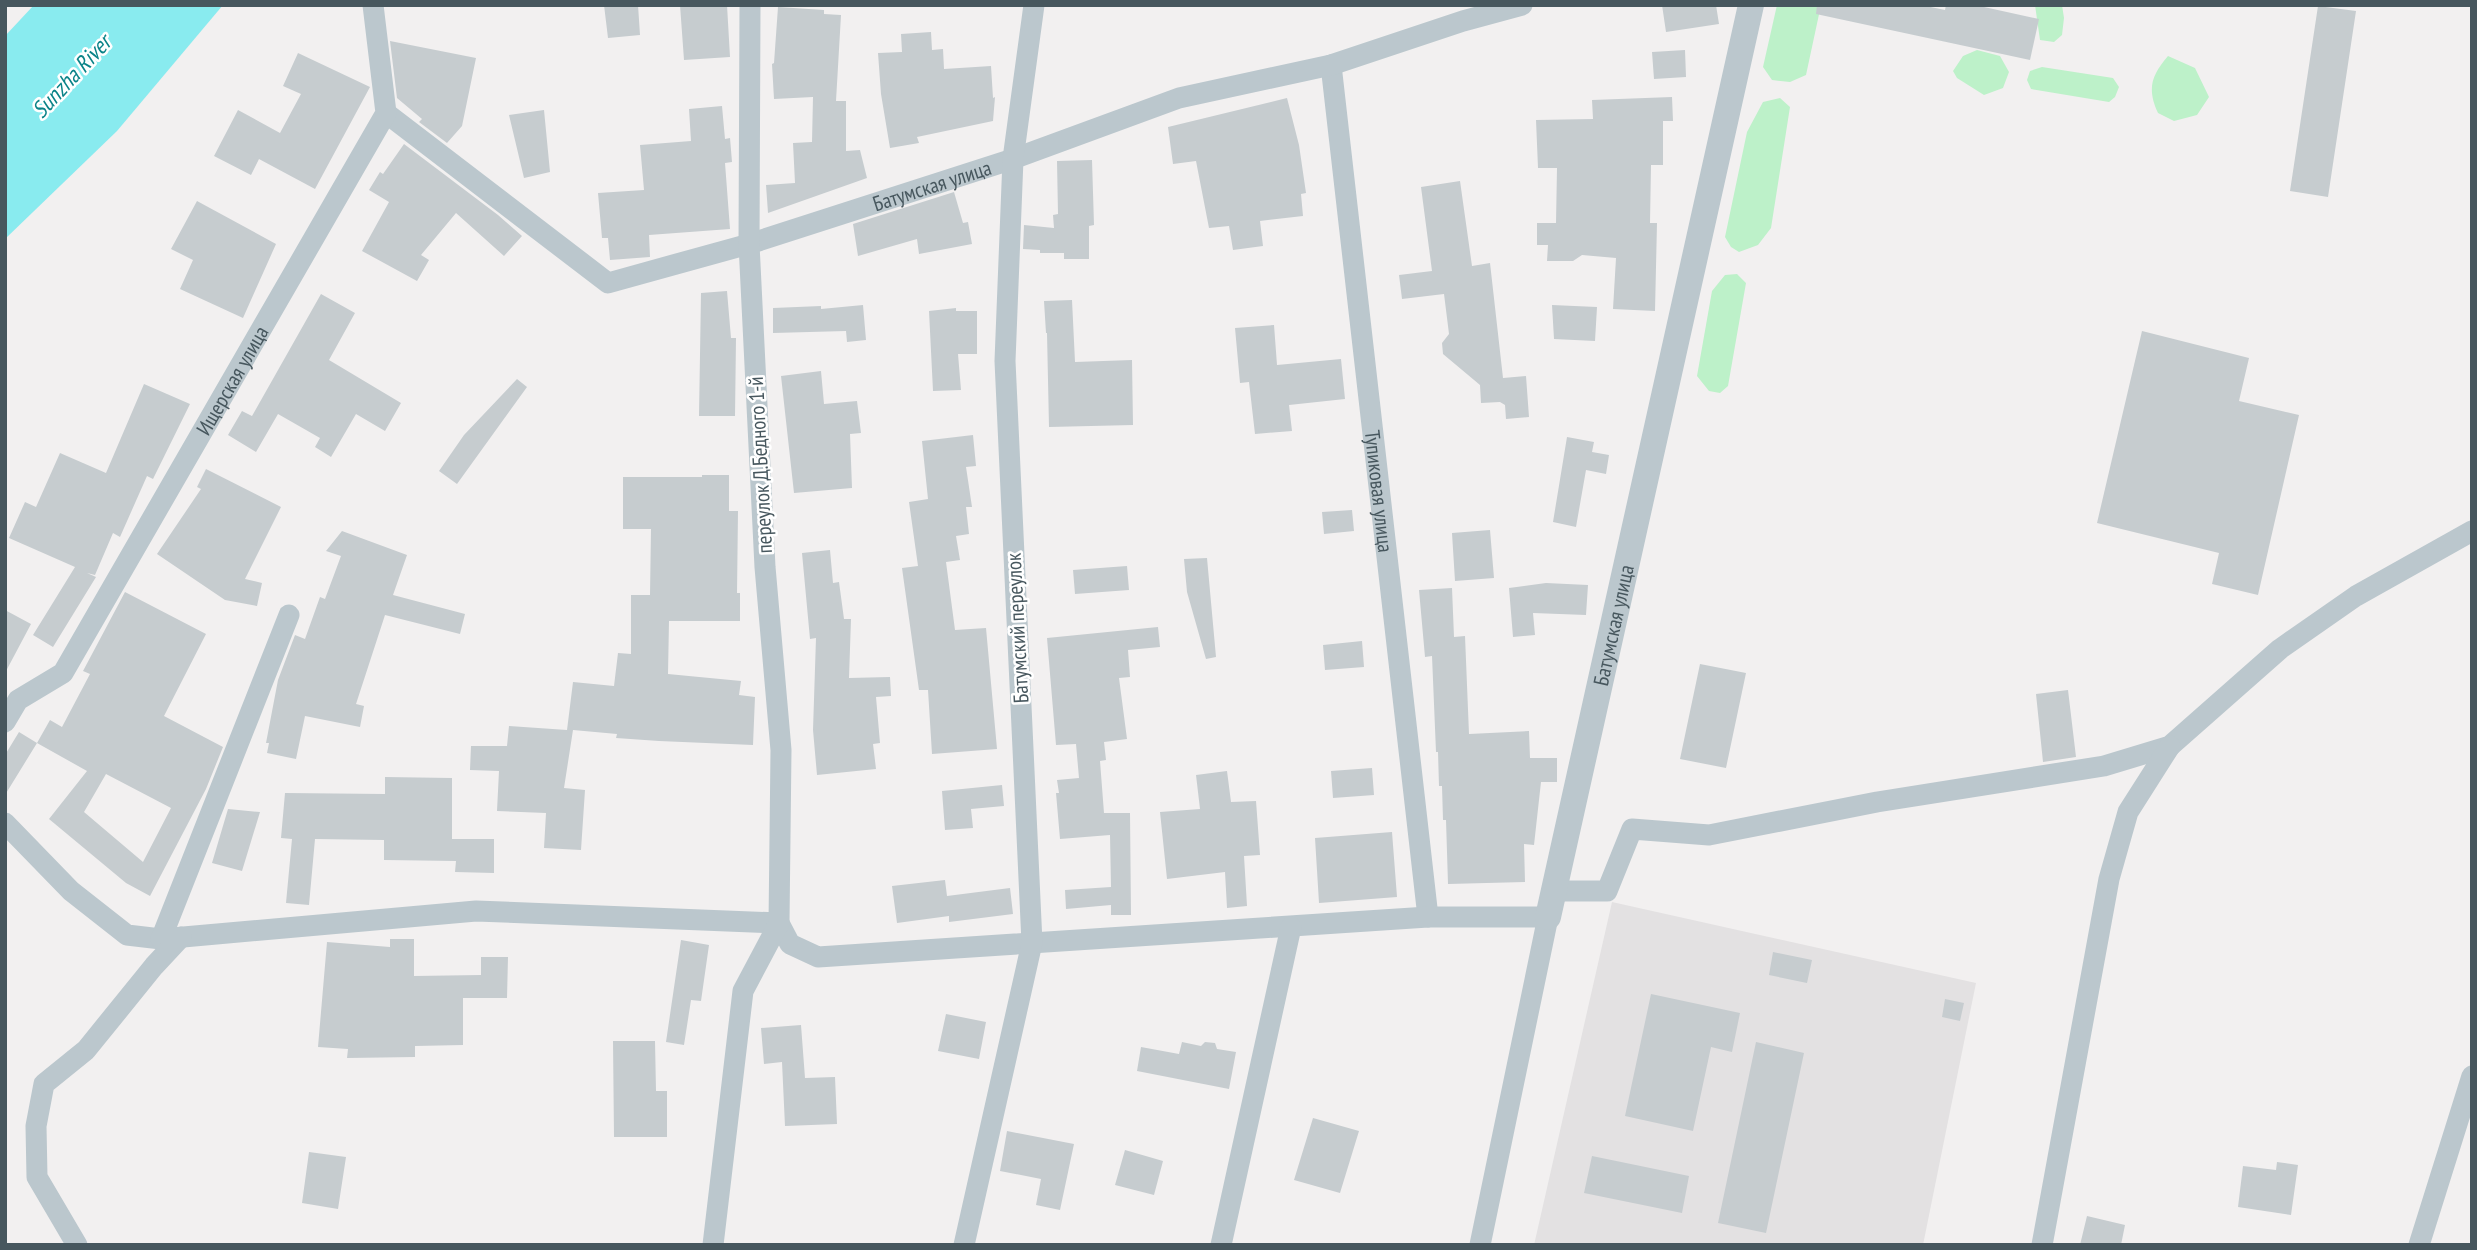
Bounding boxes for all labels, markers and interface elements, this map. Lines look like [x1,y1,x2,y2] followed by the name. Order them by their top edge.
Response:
[25,26,119,124] water label: Sunzha River
[869,153,995,217] street label: Батумская улица
[190,321,274,440] street label: Ищерская улица
[742,376,778,554] street label: переулок Д.Бедного 1-й
[1359,429,1400,554] street label: Тупиковая улица
[1000,552,1034,704] street label: Батумский переулок
[1586,562,1640,688] street label: Батумская улица

